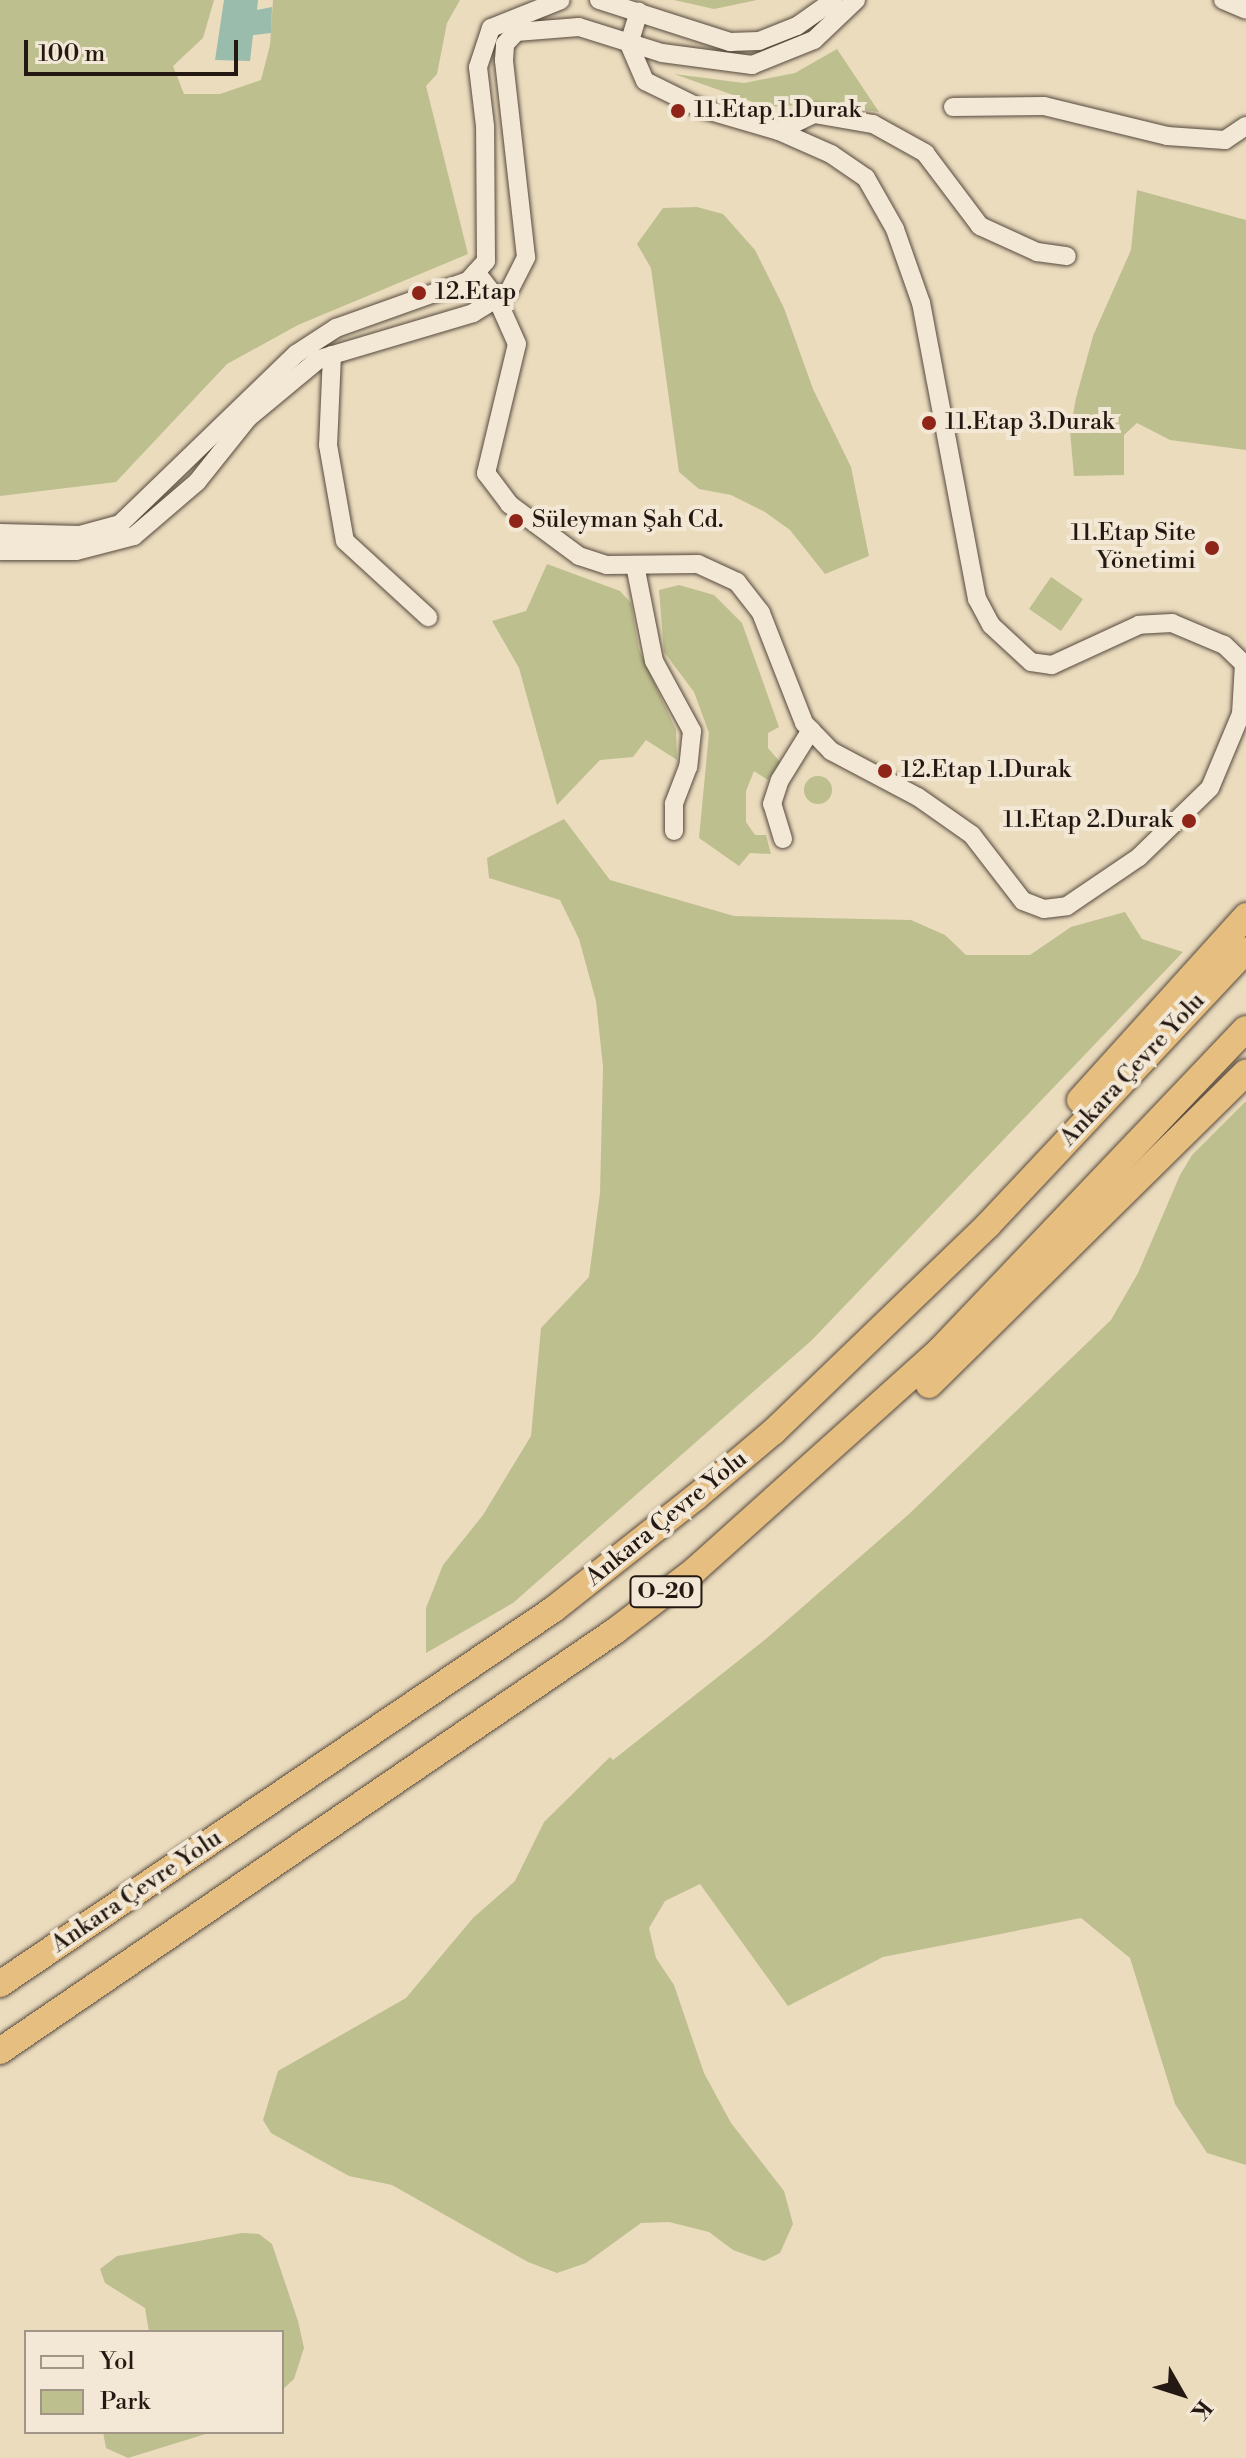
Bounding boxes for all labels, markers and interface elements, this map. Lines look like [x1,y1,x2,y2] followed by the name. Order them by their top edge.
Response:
[28,24,242,74] scale bar
[38,39,105,69] text: 100 m
[694,97,861,125] place label: 11.Etap 1.Durak
[669,102,687,120] marker: 11.Etap 1.Durak
[435,279,516,307] place label: 12.Etap
[410,284,428,302] marker: 12.Etap
[945,409,1115,437] place label: 11.Etap 3.Durak
[920,414,938,432] marker: 11.Etap 3.Durak
[532,507,723,535] place label: Süleyman Şah Cd.
[507,512,525,530] marker: Süleyman Şah Cd.
[1070,520,1196,576] place label: 11.Etap Site Yönetimi
[1203,539,1221,557] marker: 11.Etap Site Yönetimi
[901,757,1071,785] place label: 12.Etap 1.Durak
[876,762,894,780] marker: 12.Etap 1.Durak
[1003,807,1173,835] place label: 11.Etap 2.Durak
[1180,812,1198,830] marker: 11.Etap 2.Durak
[1054,987,1212,1153] street label: Ankara Çevre Yolu
[580,1445,754,1593] street label: Ankara Çevre Yolu
[628,1574,704,1610] road number: O-20
[46,1824,228,1960] street label: Ankara Çevre Yolu
[24,2330,284,2434] legend
[100,2347,135,2377] text: Yol
[1142,2354,1222,2434] north arrow
[100,2387,150,2417] text: Park
[1185,2394,1217,2425] text: K

